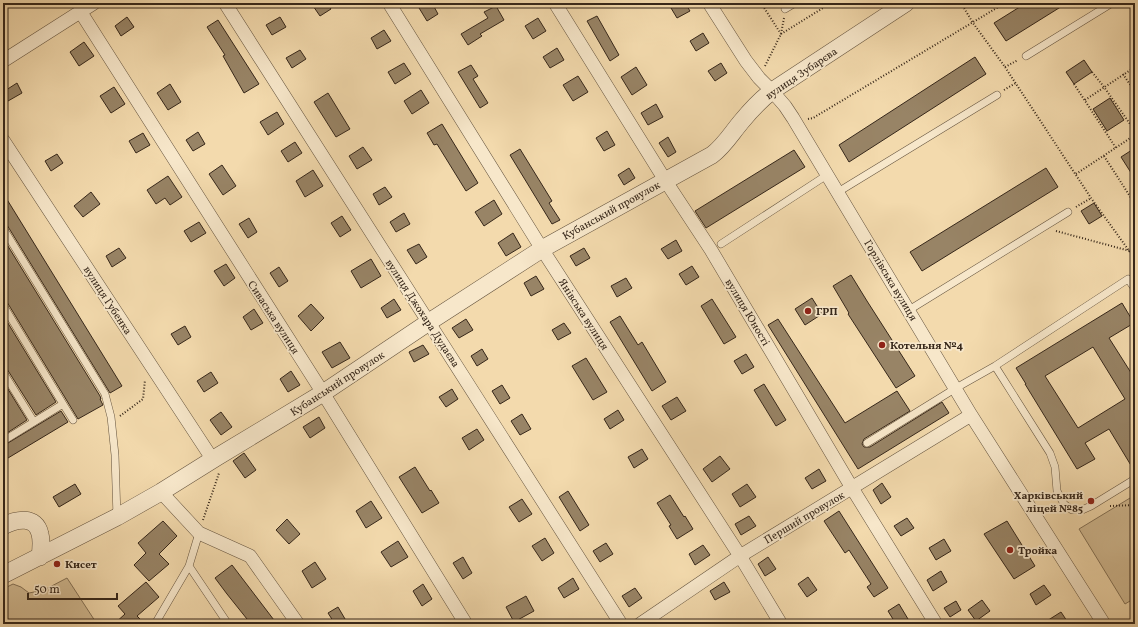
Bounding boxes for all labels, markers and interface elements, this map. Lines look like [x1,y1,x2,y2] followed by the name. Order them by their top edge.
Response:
[763,44,841,104] street label: вулиця Зубарєва
[560,178,663,244] street label: Кубанський провулок
[860,237,920,324] street label: Горлівська вулиця
[381,257,463,371] street label: вулиця Джохара Дудаєва
[79,264,135,338] street label: вулиця Губенка
[554,276,612,354] street label: Янівська вулиця
[721,276,773,349] street label: вулиця Юності
[243,278,302,358] street label: Сиваська вулиця
[816,305,838,320] place label: ГРП
[803,306,813,316] marker: ГРП
[890,339,964,354] place label: Котельня №4
[877,340,887,350] marker: Котельня №4
[288,348,388,420] street label: Кубанський провулок
[762,488,848,548] street label: Перший провулок
[1014,489,1083,517] place label: Харківський ліцей №85
[1086,496,1096,506] marker: Харківський ліцей №85
[1018,544,1057,559] place label: Тройка
[1005,545,1015,555] marker: Тройка
[65,558,97,573] place label: Кисет
[52,559,62,569] marker: Кисет
[28,575,117,601] scale bar
[34,582,60,598] text: 50 m

